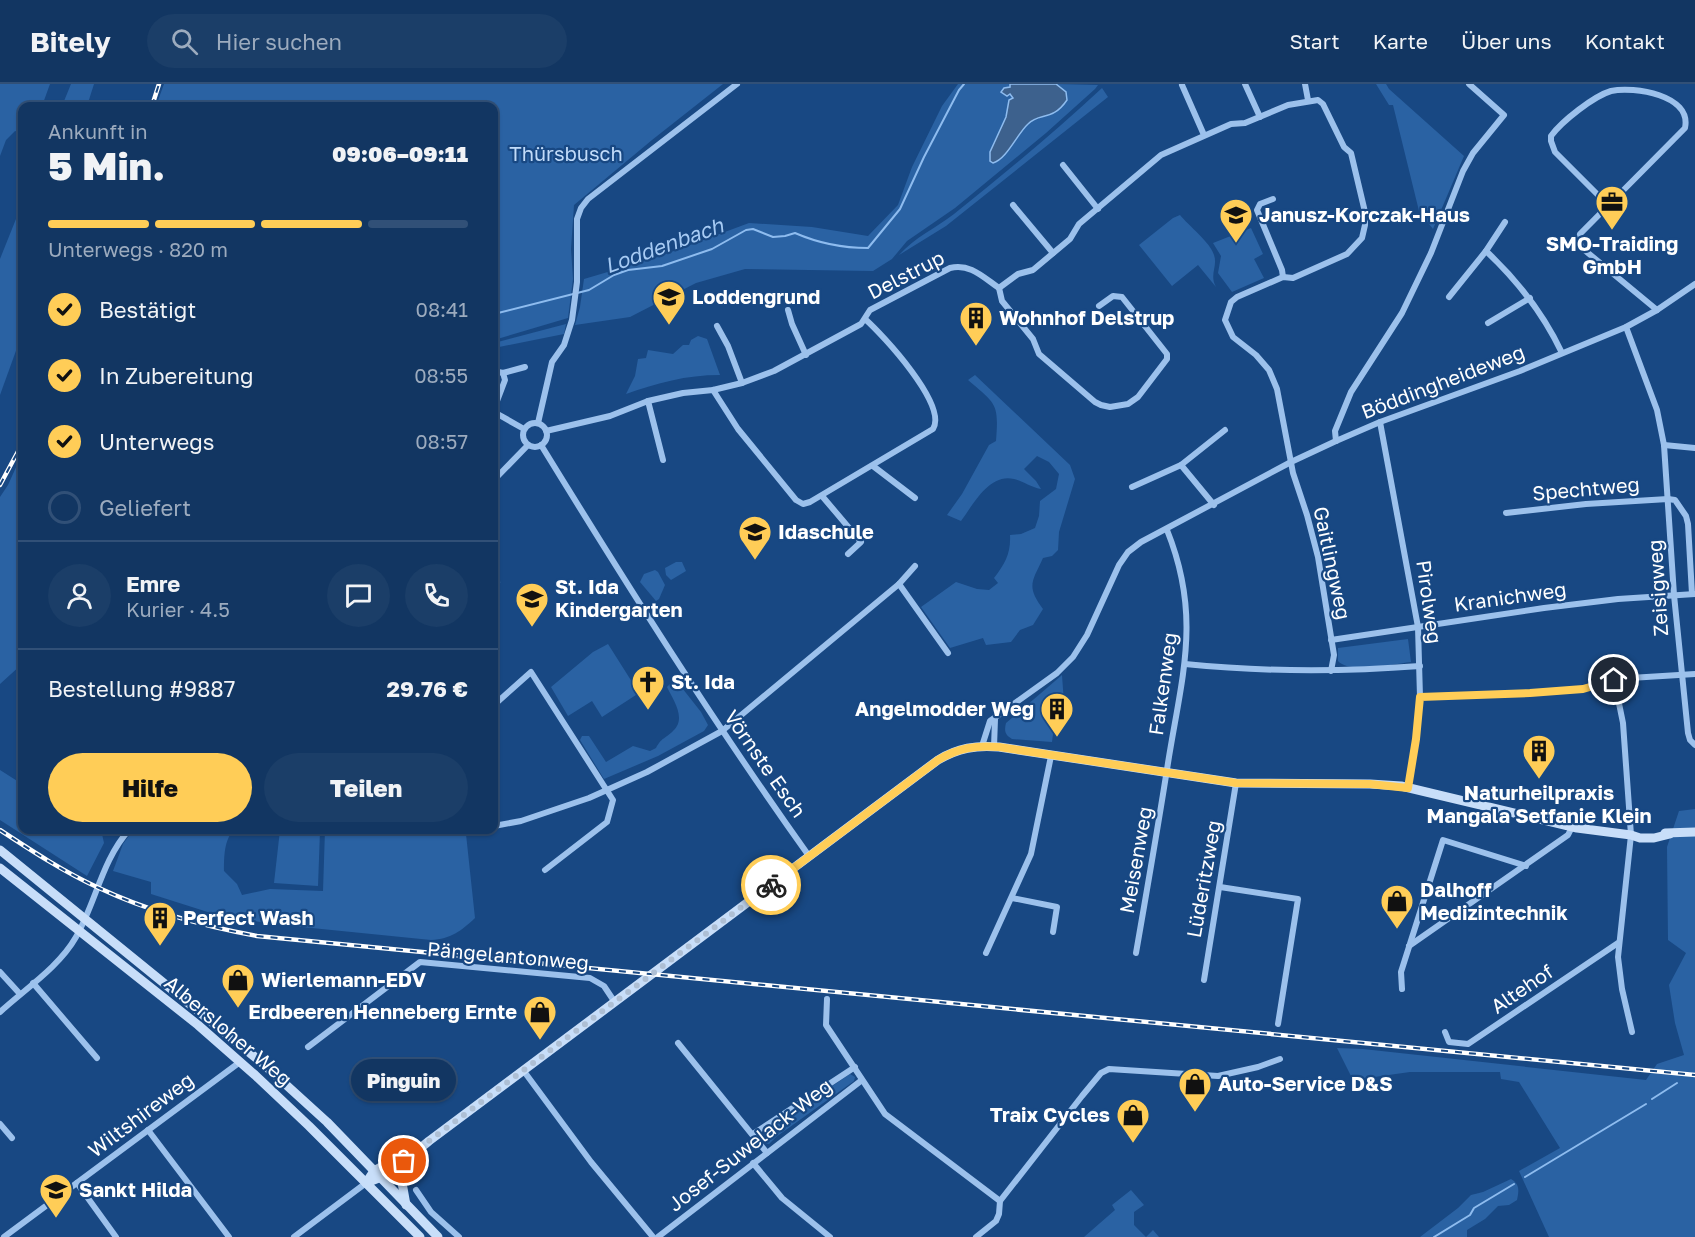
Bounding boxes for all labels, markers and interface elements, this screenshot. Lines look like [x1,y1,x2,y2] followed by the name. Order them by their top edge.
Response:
[147,14,567,68] search box
[30,25,111,58] text: Bitely
[168,25,201,58] icon: search
[216,28,342,55] text: Hier suchen
[1289,28,1340,54] text: Start
[1373,28,1428,54] text: Karte
[1461,28,1552,54] text: Über uns
[1585,28,1665,54] text: Kontakt
[48,119,148,143] text: Ankunft in
[332,140,468,167] text: 09:06–09:11
[509,141,623,165] park label: Thürsbusch
[48,142,165,189] text: 5 Min.
[1594,184,1630,231] office icon: SMO-Traiding GmbH
[1218,197,1254,244] school or university icon: Janusz-Korczak-Haus
[1259,202,1470,226] place label: Janusz-Korczak-Haus
[601,211,728,279] water label: Loddenbach
[1546,231,1678,278] place label: SMO-Traiding GmbH
[48,237,228,261] text: Unterwegs · 820 m
[863,245,948,304] street label: Delstrup
[651,279,687,326] school or university icon: Loddengrund
[692,284,820,308] place label: Loddengrund
[48,293,81,326] icon: check
[99,296,196,323] text: Bestätigt
[416,297,468,321] text: 08:41
[958,300,994,347] building icon: Wohnhof Delstrup
[999,305,1174,329] place label: Wohnhof Delstrup
[1358,339,1528,423] street label: Böddingheideweg
[48,359,81,392] icon: check
[99,362,254,389] text: In Zubereitung
[414,363,468,387] text: 08:55
[48,425,81,458] icon: check
[99,428,215,455] text: Unterwegs
[415,429,468,453] text: 08:57
[1531,471,1641,505] street label: Spechtweg
[99,494,191,521] text: Geliefert
[1309,504,1357,622] street label: Gaitlingweg
[737,514,773,561] school or university icon: Idaschule
[778,519,874,543] place label: Idaschule
[1642,539,1672,637] street label: Zeisigweg
[1412,559,1448,645] street label: Pirolweg
[48,564,111,627] button: person
[327,564,390,627] button: chat
[405,564,468,627] button: phone
[126,570,180,597] text: Emre
[555,574,683,621] place label: St. Ida Kindergarten
[1452,576,1568,616] street label: Kranichweg
[514,581,550,628] school or university icon: St. Ida Kindergarten
[126,597,230,621] text: Kurier · 4.5
[1143,631,1181,737] street label: Falkenweg
[1588,654,1639,705] pin
[1597,663,1630,696] icon: home
[630,664,666,711] church icon: St. Ida
[671,669,735,693] place label: St. Ida
[48,675,235,702] text: Bestellung #9887
[387,675,468,702] text: 29.76 €
[1039,691,1075,738] building icon: Angelmodder Weg
[855,696,1034,720] place label: Angelmodder Weg
[720,705,812,822] street label: Vörnste Esch
[1521,733,1557,780] building icon: Naturheilpraxis Mangala Setfanie Klein
[48,753,252,822] button: Hilfe
[264,753,468,822] button: Teilen
[1426,780,1652,827] place label: Naturheilpraxis Mangala Setfanie Klein
[1114,804,1156,915] street label: Meisenweg
[1181,818,1225,939] street label: Lüderitzweg
[741,855,801,915] courier
[755,869,788,902] icon: bike
[1420,877,1568,924] place label: Dalhoff Medizintechnik
[1379,883,1415,930] shop icon: Dalhoff Medizintechnik
[142,900,178,947] building icon: Perfect Wash
[183,905,314,929] place label: Perfect Wash
[426,936,590,974] street label: Pängelantonweg
[1486,959,1557,1018] street label: Altehof
[220,962,256,1009] shop icon: Wierlemann-EDV
[261,967,426,991] place label: Wierlemann-EDV
[160,970,297,1090] street label: Albersloher Weg
[522,994,558,1041] shop icon: Erdbeeren Henneberg Ernte
[248,999,517,1023] place label: Erdbeeren Henneberg Ernte
[352,1059,456,1101] callout: Pinguin
[1177,1066,1213,1113] shop icon: Auto-Service D&S
[83,1067,198,1162] street label: Wiltshireweg
[367,1068,440,1092] text: Pinguin
[1218,1071,1393,1095] place label: Auto-Service D&S
[663,1073,836,1216] street label: Josef-Suwelack-Weg
[1115,1097,1151,1144] shop icon: Traix Cycles
[990,1102,1110,1126] place label: Traix Cycles
[378,1135,429,1186] pin
[387,1144,420,1177] icon: bag
[38,1172,74,1219] school or university icon: Sankt Hilda
[79,1177,192,1201] place label: Sankt Hilda

